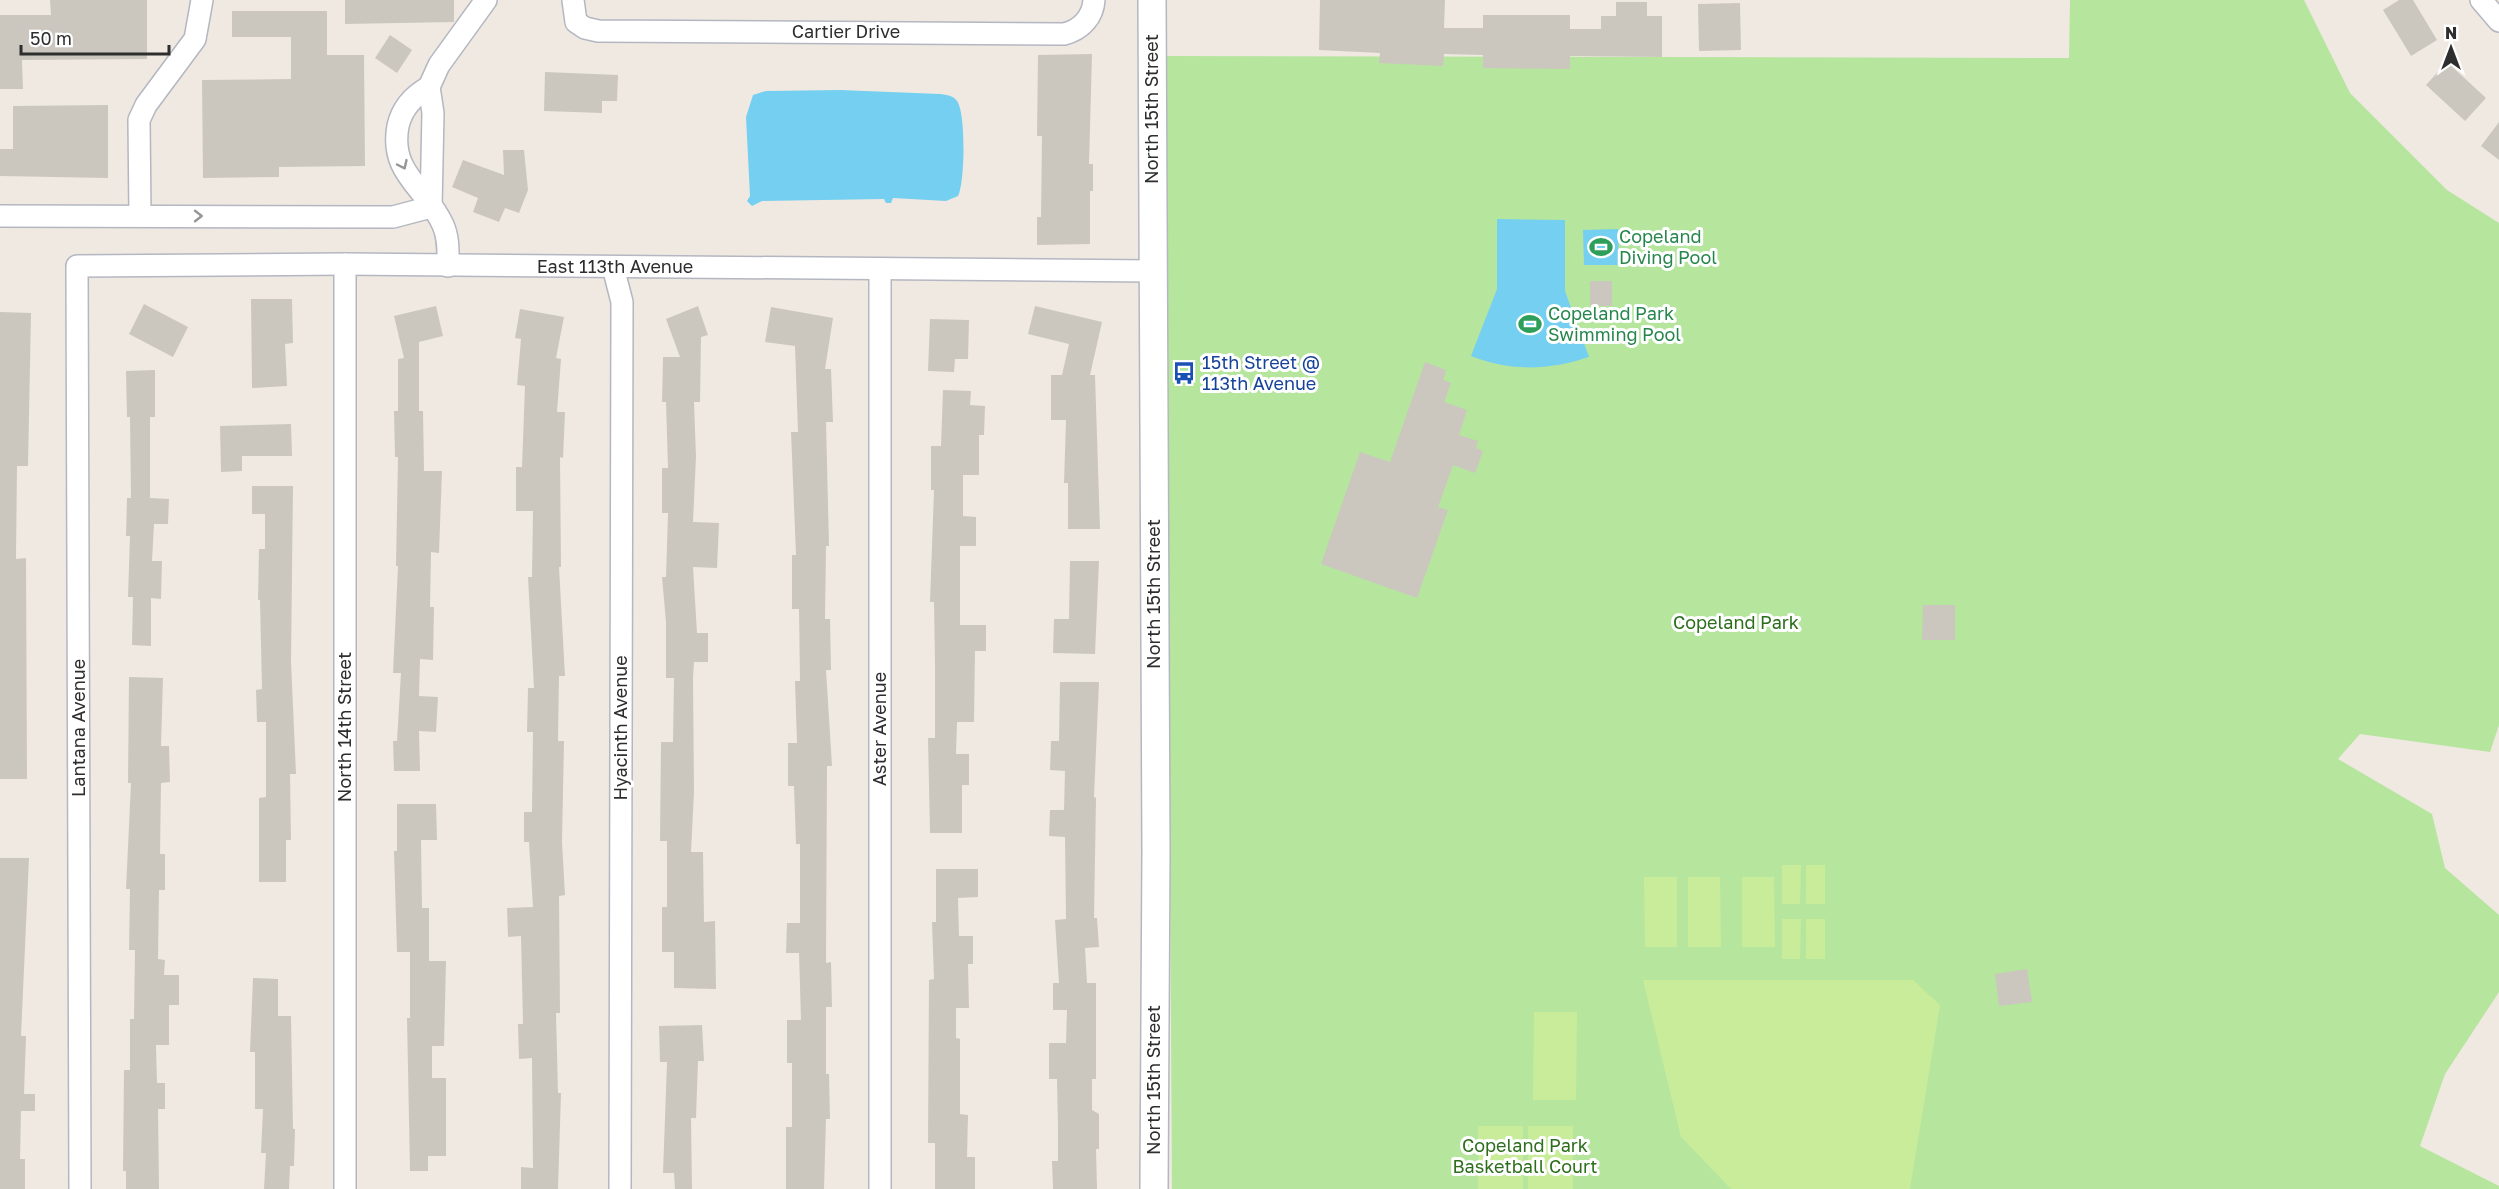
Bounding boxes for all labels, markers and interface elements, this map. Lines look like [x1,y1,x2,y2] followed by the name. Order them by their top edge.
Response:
[21,18,170,56] scale bar
[2421,18,2481,78] north arrow
[792,20,900,42] street label: Cartier Drive
[2445,23,2457,43] text: N
[30,27,72,49] text: 50 m
[1140,34,1162,184] street label: North 15th Street
[395,159,407,170] one-way arrow
[194,210,203,222] one-way arrow
[1619,225,1717,268] place label: Copeland Diving Pool
[1588,234,1614,260] sports icon: Copeland Diving Pool
[537,255,693,277] street label: East 113th Avenue
[1548,302,1681,345] place label: Copeland Park Swimming Pool
[1517,311,1543,337] sports icon: Copeland Park Swimming Pool
[1202,351,1320,394] place label: 15th Street @ 113th Avenue
[1171,360,1197,386] bus stop icon: 15th Street @ 113th Avenue
[1142,519,1164,669] street label: North 15th Street
[1673,611,1799,633] park label: Copeland Park
[333,652,355,802] street label: North 14th Street
[609,655,631,801] street label: Hyacinth Avenue
[67,659,89,797] street label: Lantana Avenue
[868,672,890,786] street label: Aster Avenue
[1142,1005,1164,1155] street label: North 15th Street
[1453,1134,1598,1177] park label: Copeland Park Basketball Court

